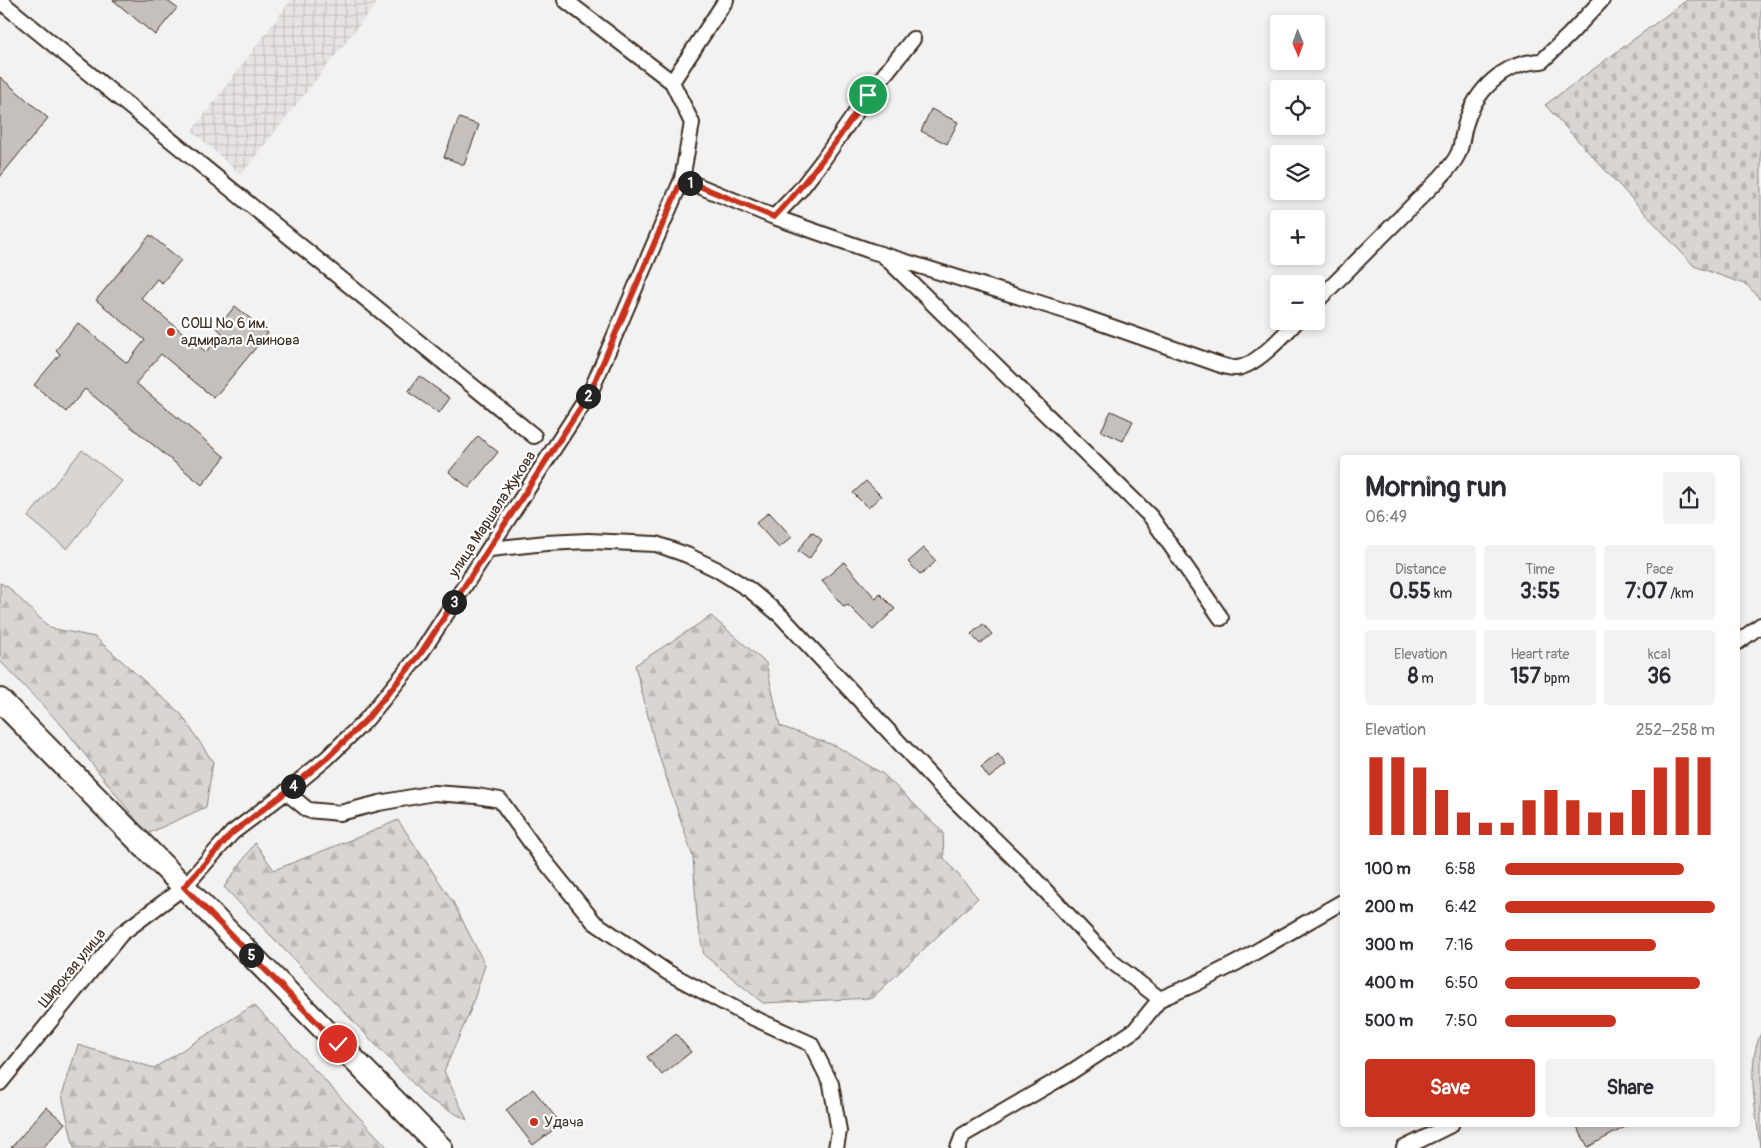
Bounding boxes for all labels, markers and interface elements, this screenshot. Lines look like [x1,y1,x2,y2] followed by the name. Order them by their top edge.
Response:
[1270,15,1325,70] north arrow
[1270,15,1325,330] map controls
[847,74,889,116] pin
[1270,80,1325,135] button: locate
[854,81,882,109] icon: arrive
[1270,145,1325,200] button: layers
[678,170,702,196] pin: 1
[688,175,693,192] text: 1
[1270,210,1325,265] button: +
[1270,275,1325,330] button: −
[181,314,299,350] place label: СОШ № 6 им. адмирала Авинова
[165,326,177,338] marker: СОШ № 6 им. адмирала Авинова
[576,384,600,408] pin: 2
[585,388,592,405] text: 2
[444,448,540,582] street label: улица Маршала Жукова
[1365,470,1507,505] text: Morning run
[1663,472,1715,524] button: share
[1365,507,1407,527] text: 06:49
[1395,561,1446,578] text: Distance
[1525,561,1555,578] text: Time
[1645,561,1673,578] text: Pace
[1389,578,1431,605] text: 0.55
[1520,578,1560,605] text: 3:55
[1625,578,1667,605] text: 7:07
[1431,585,1452,602] text: km
[1667,585,1694,602] text: /km
[442,590,466,614] pin: 3
[451,594,458,611] text: 3
[1394,646,1447,663] text: Elevation
[1510,646,1570,663] text: Heart rate
[1648,646,1671,663] text: kcal
[1408,663,1418,690] text: 8
[1510,663,1541,690] text: 157
[1647,663,1671,690] text: 36
[1418,670,1434,687] text: m
[1541,670,1570,687] text: bpm
[1365,720,1426,740] text: Elevation
[1636,720,1715,740] text: 252–258 m
[280,774,306,798] pin: 4
[289,778,298,795] text: 4
[1365,859,1411,879] text: 100 m
[1445,859,1475,879] text: 6:58
[1365,897,1413,917] text: 200 m
[1445,897,1477,917] text: 6:42
[35,925,110,1012] street label: Широкая улица
[1365,935,1413,955] text: 300 m
[1445,935,1473,955] text: 7:16
[238,942,264,968] pin: 5
[248,947,255,964] text: 5
[1365,973,1414,993] text: 400 m
[1445,973,1478,993] text: 6:50
[1365,1011,1413,1031] text: 500 m
[1445,1011,1477,1031] text: 7:50
[317,1023,359,1065] pin
[324,1030,352,1058] icon: check
[1365,1059,1535,1117] button: Save
[1545,1059,1715,1117] button: Share
[544,1113,584,1132] place label: Удача
[528,1116,540,1128] marker: Удача

